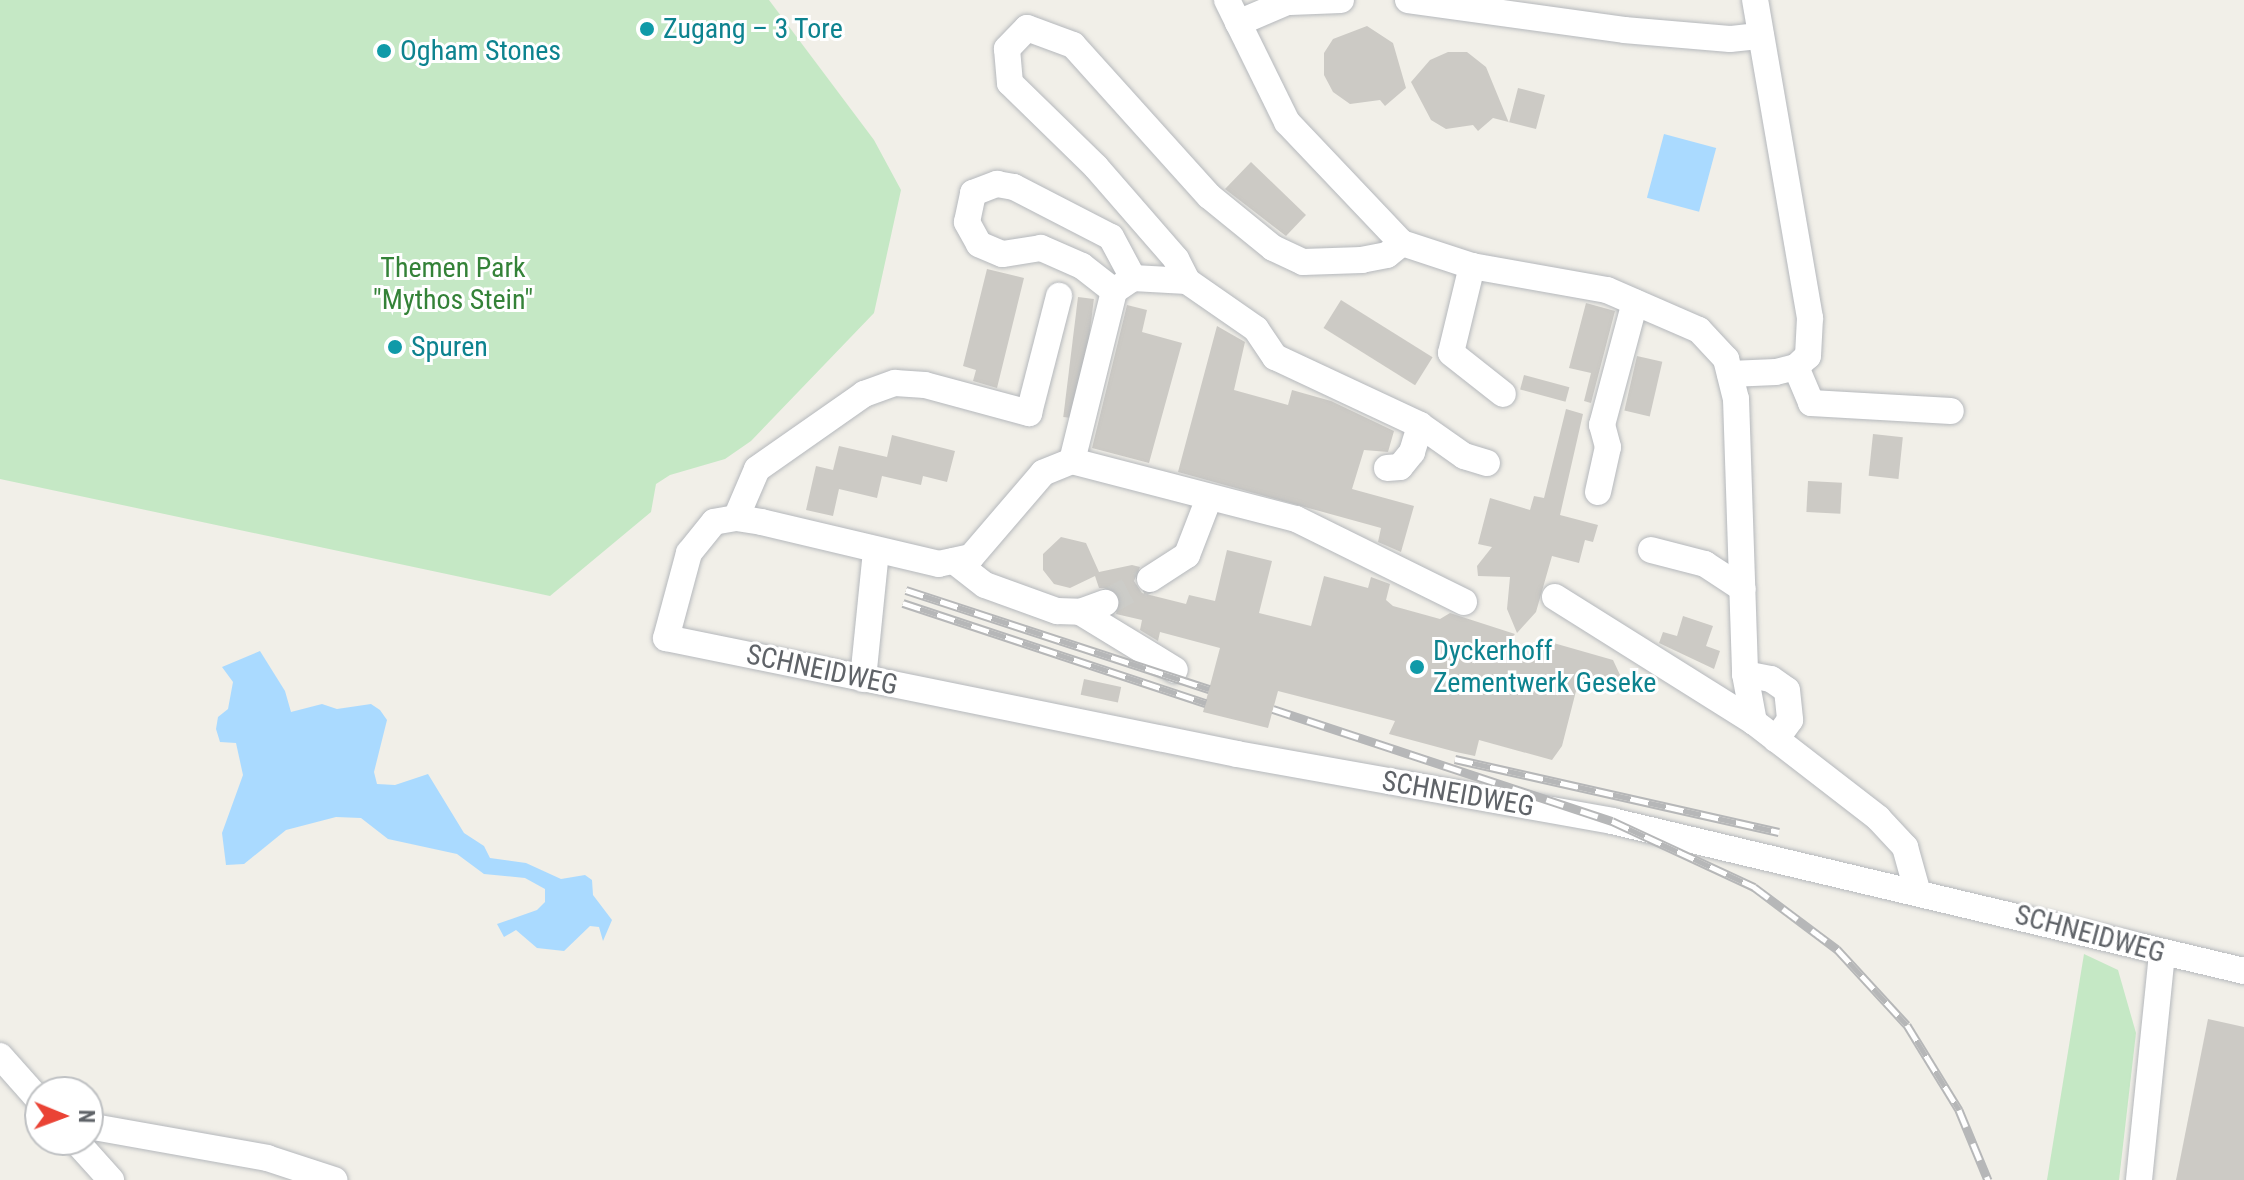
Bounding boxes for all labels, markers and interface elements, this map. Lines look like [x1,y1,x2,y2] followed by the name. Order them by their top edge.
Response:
[663,12,843,46] place label: Zugang – 3 Tore
[638,20,656,38] marker: Zugang – 3 Tore
[400,34,561,68] place label: Ogham Stones
[375,42,393,60] marker: Ogham Stones
[373,251,533,317] park label: Themen Park "Mythos Stein"
[411,330,488,364] place label: Spuren
[386,338,404,356] marker: Spuren
[1433,634,1656,700] place label: Dyckerhoff Zementwerk Geseke
[743,638,901,702] street label: SCHNEIDWEG
[1408,658,1426,676] marker: Dyckerhoff Zementwerk Geseke
[1379,764,1537,824] street label: SCHNEIDWEG
[2011,898,2169,970] street label: SCHNEIDWEG
[24,1076,104,1156] north arrow
[74,1109,99,1123] text: N

